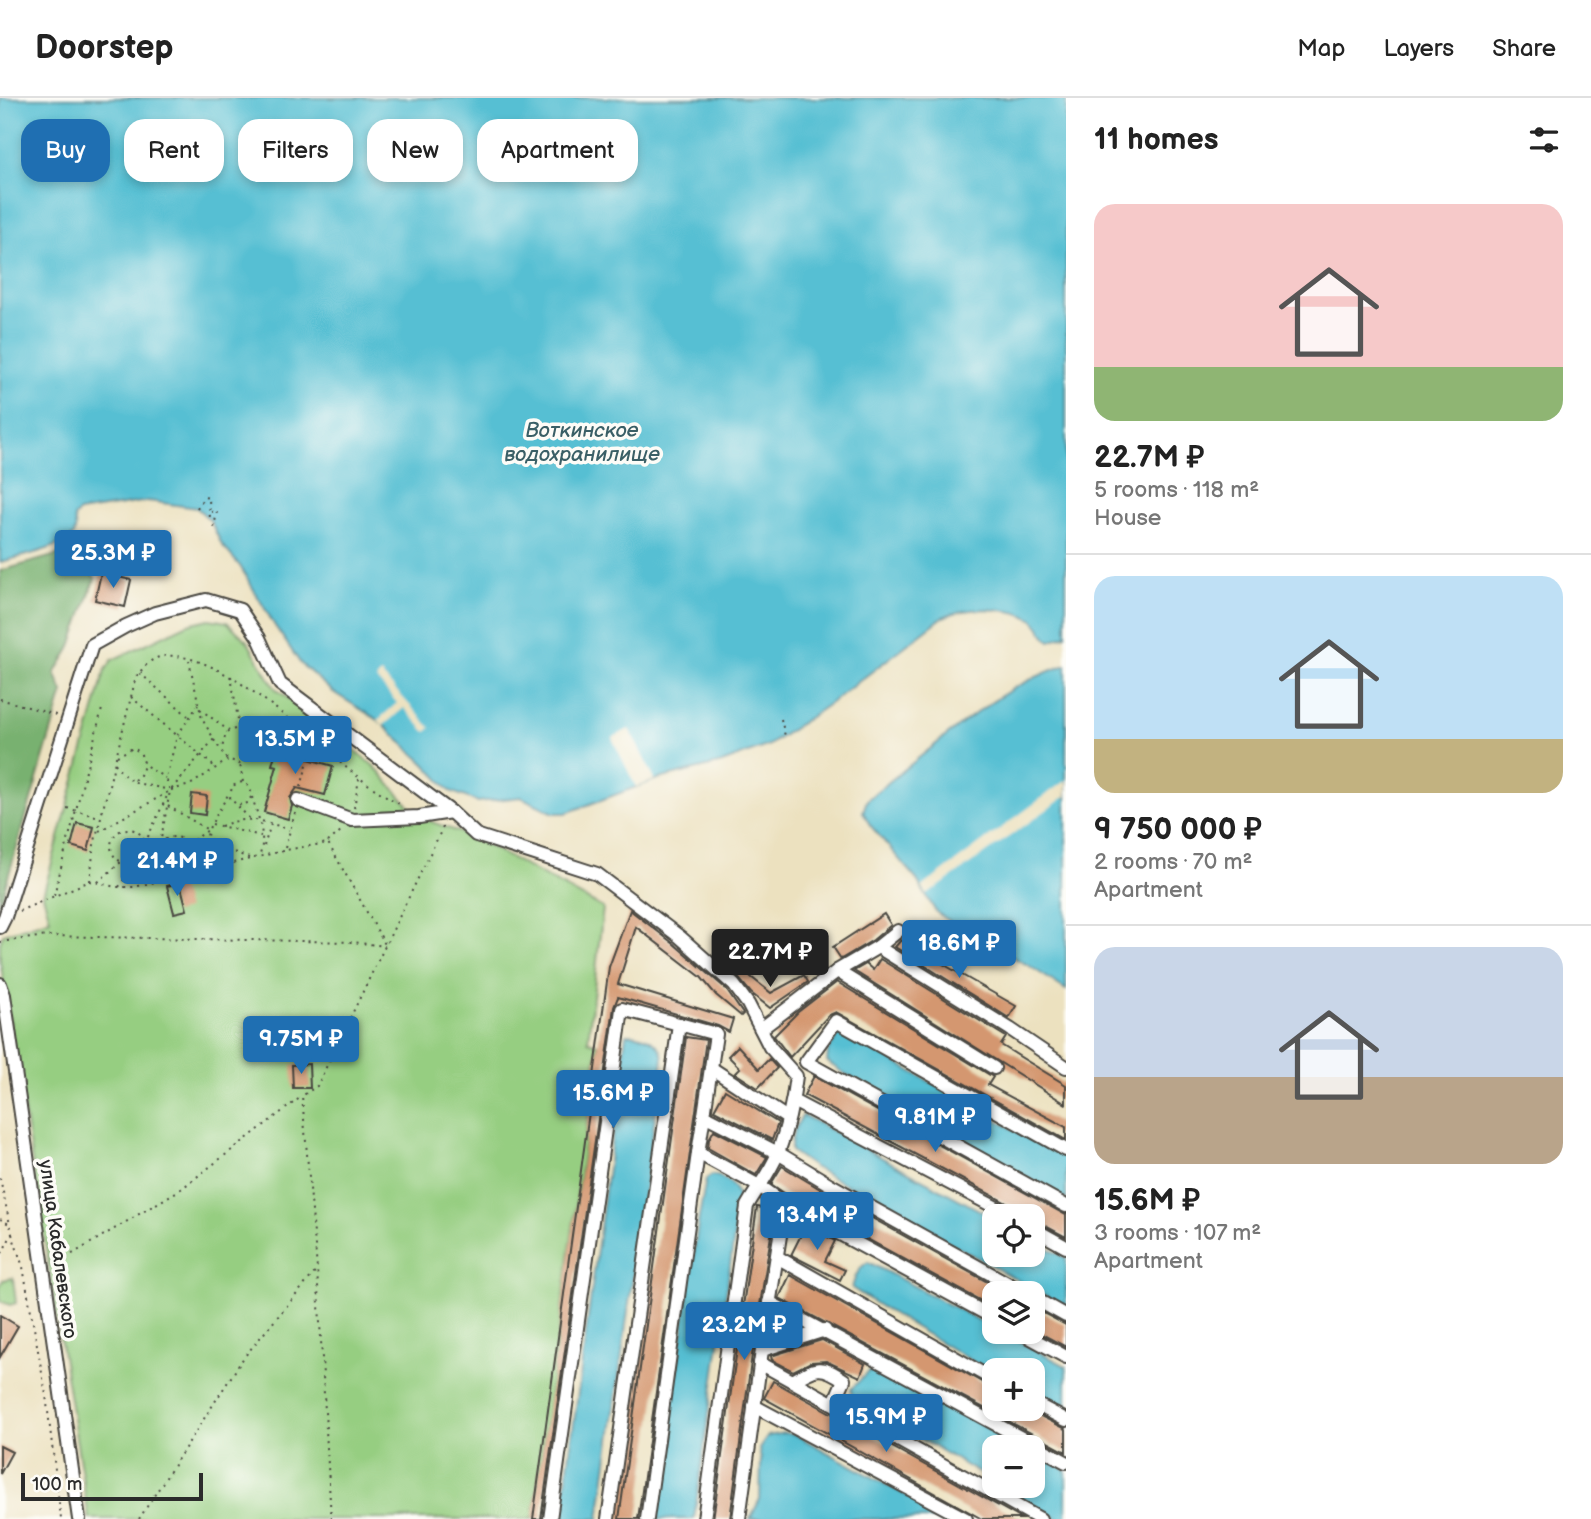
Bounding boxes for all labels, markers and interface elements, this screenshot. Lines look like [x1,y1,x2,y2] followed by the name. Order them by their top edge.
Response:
[35,28,173,68] text: Doorstep
[1297,34,1345,63] text: Map
[1383,34,1454,63] text: Layers
[1492,34,1556,63] text: Share
[21,119,110,182] chip: Buy
[124,119,224,182] chip: Rent
[238,119,353,182] chip: Filters
[367,119,463,182] chip: New
[477,119,638,182] chip: Apartment
[1525,121,1563,159] icon: filters
[1094,122,1218,158] text: 11 homes
[1266,249,1392,375] icon: home
[504,418,660,467] water label: Воткинское водохранилище
[1094,440,1205,476] text: 22.7M ₽
[1094,476,1259,504] text: 5 rooms · 118 m²
[1094,504,1161,532] text: House
[48,531,178,590] pin: 25.3M ₽
[71,539,155,567] text: 25.3M ₽
[1266,621,1392,747] icon: home
[230,716,360,776] pin: 13.5M ₽
[255,725,335,753] text: 13.5M ₽
[1094,812,1262,848] text: 9 750 000 ₽
[112,838,242,898] pin: 21.4M ₽
[136,847,218,875] text: 21.4M ₽
[1094,848,1253,876] text: 2 rooms · 70 m²
[1094,876,1203,904] text: Apartment
[894,920,1024,980] pin: 18.6M ₽
[918,929,1000,957] text: 18.6M ₽
[705,930,835,989] pin: 22.7M ₽
[728,938,812,966] text: 22.7M ₽
[1266,992,1392,1118] icon: home
[236,1016,366,1076] pin: 9.75M ₽
[259,1025,343,1053] text: 9.75M ₽
[548,1070,678,1130] pin: 15.6M ₽
[572,1079,654,1107] text: 15.6M ₽
[870,1094,1000,1154] pin: 9.81M ₽
[894,1103,976,1131] text: 9.81M ₽
[34,1158,81,1340] street label: улица Кабалевского
[1094,1183,1200,1219] text: 15.6M ₽
[752,1192,882,1252] pin: 13.4M ₽
[776,1201,858,1229] text: 13.4M ₽
[982,1204,1045,1498] map controls
[982,1204,1045,1267] button: locate
[1094,1219,1261,1247] text: 3 rooms · 107 m²
[1094,1247,1203,1275] text: Apartment
[982,1281,1045,1344] button: layers
[679,1302,809,1362] pin: 23.2M ₽
[702,1311,786,1339] text: 23.2M ₽
[982,1358,1045,1421] button: +
[821,1394,951,1454] pin: 15.9M ₽
[846,1403,926,1431] text: 15.9M ₽
[982,1435,1045,1498] button: −
[21,1470,203,1502] scale bar
[32,1473,83,1496] text: 100 m

